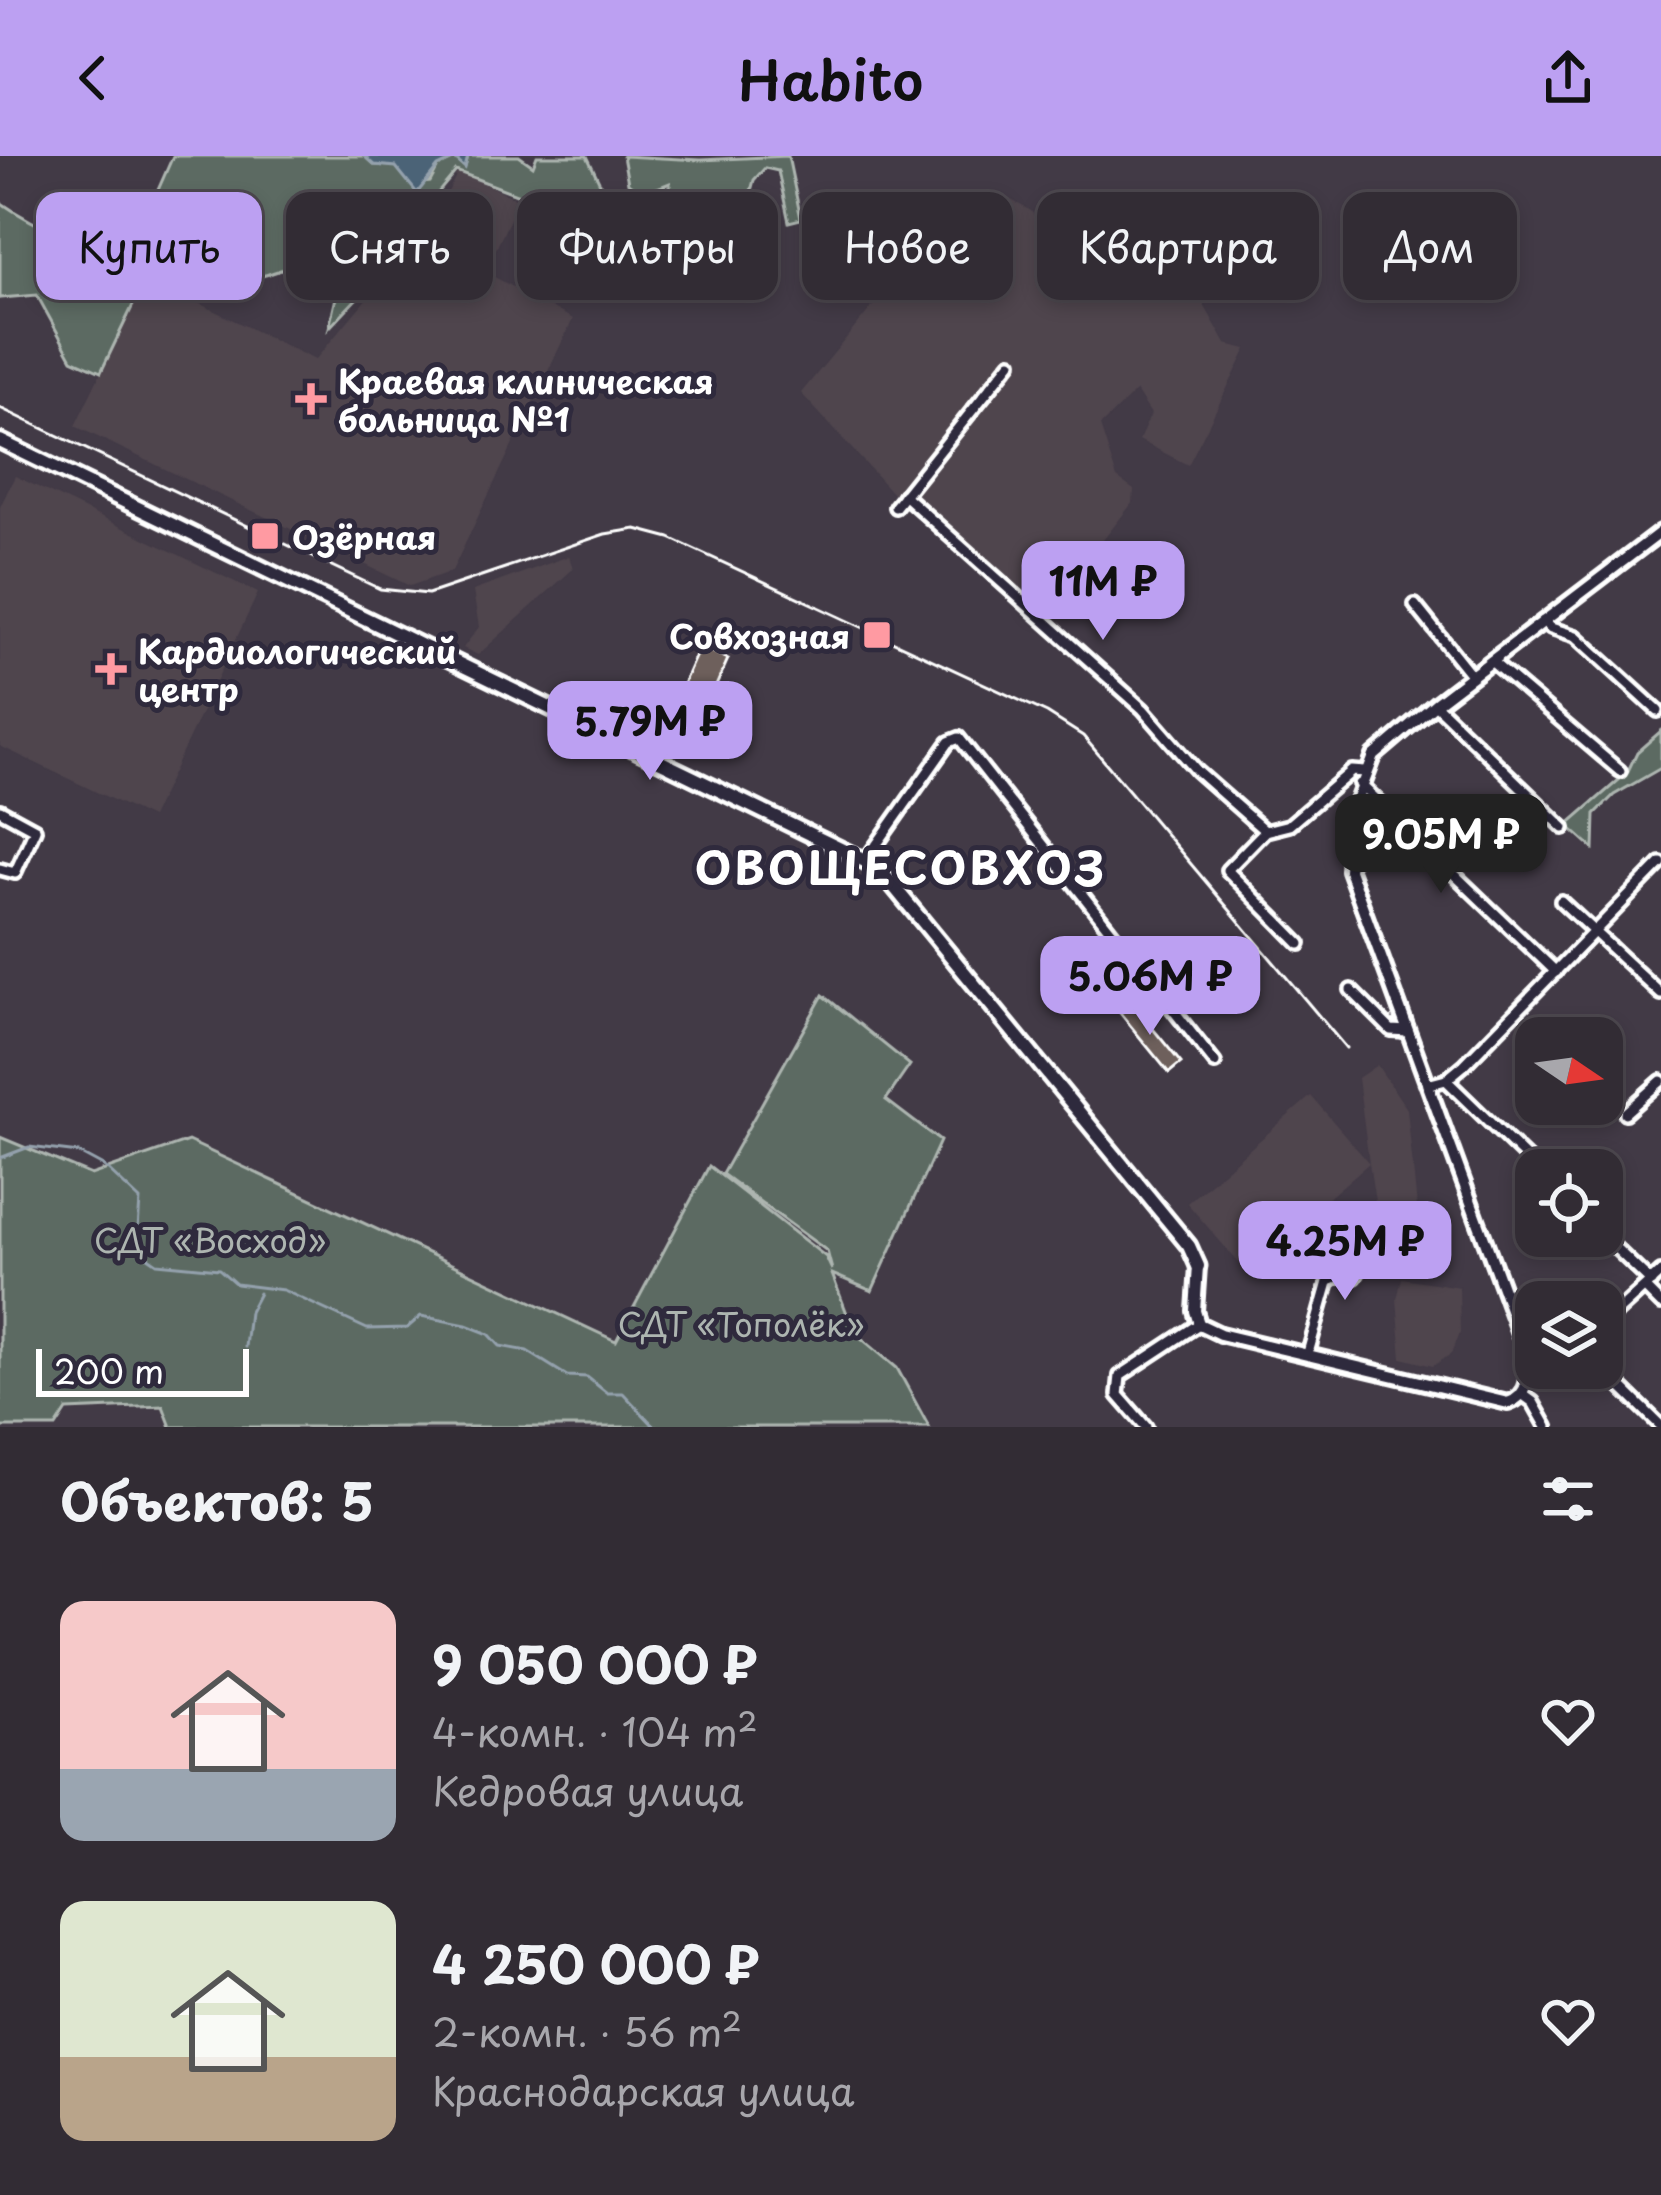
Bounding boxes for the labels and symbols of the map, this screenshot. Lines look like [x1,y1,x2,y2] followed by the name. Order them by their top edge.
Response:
[338,355,714,443] place label: Краевая клиническая больница №1
[295,383,327,415] marker: Краевая клиническая больница №1
[292,511,436,561] place label: Озёрная
[249,520,281,552] marker: Озёрная
[1019,541,1187,643] pin: 11M ₽
[669,610,850,660] place label: Совхозная
[861,619,893,651] marker: Совхозная
[138,625,456,713] place label: Кардиологический центр
[95,653,127,685] marker: Кардиологический центр
[539,681,761,783] pin: 5.79M ₽
[1330,794,1552,896] pin: 9.05M ₽
[695,832,1107,900] district label: ОВОЩЕСОВХОЗ
[1039,936,1261,1038] pin: 5.06M ₽
[1515,1017,1623,1125] north arrow
[1234,1201,1456,1303] pin: 4.25M ₽
[94,1214,326,1264] park label: СДТ «Восход»
[617,1298,865,1348] park label: СДТ «Тополёк»
[36,1343,249,1396] scale bar

